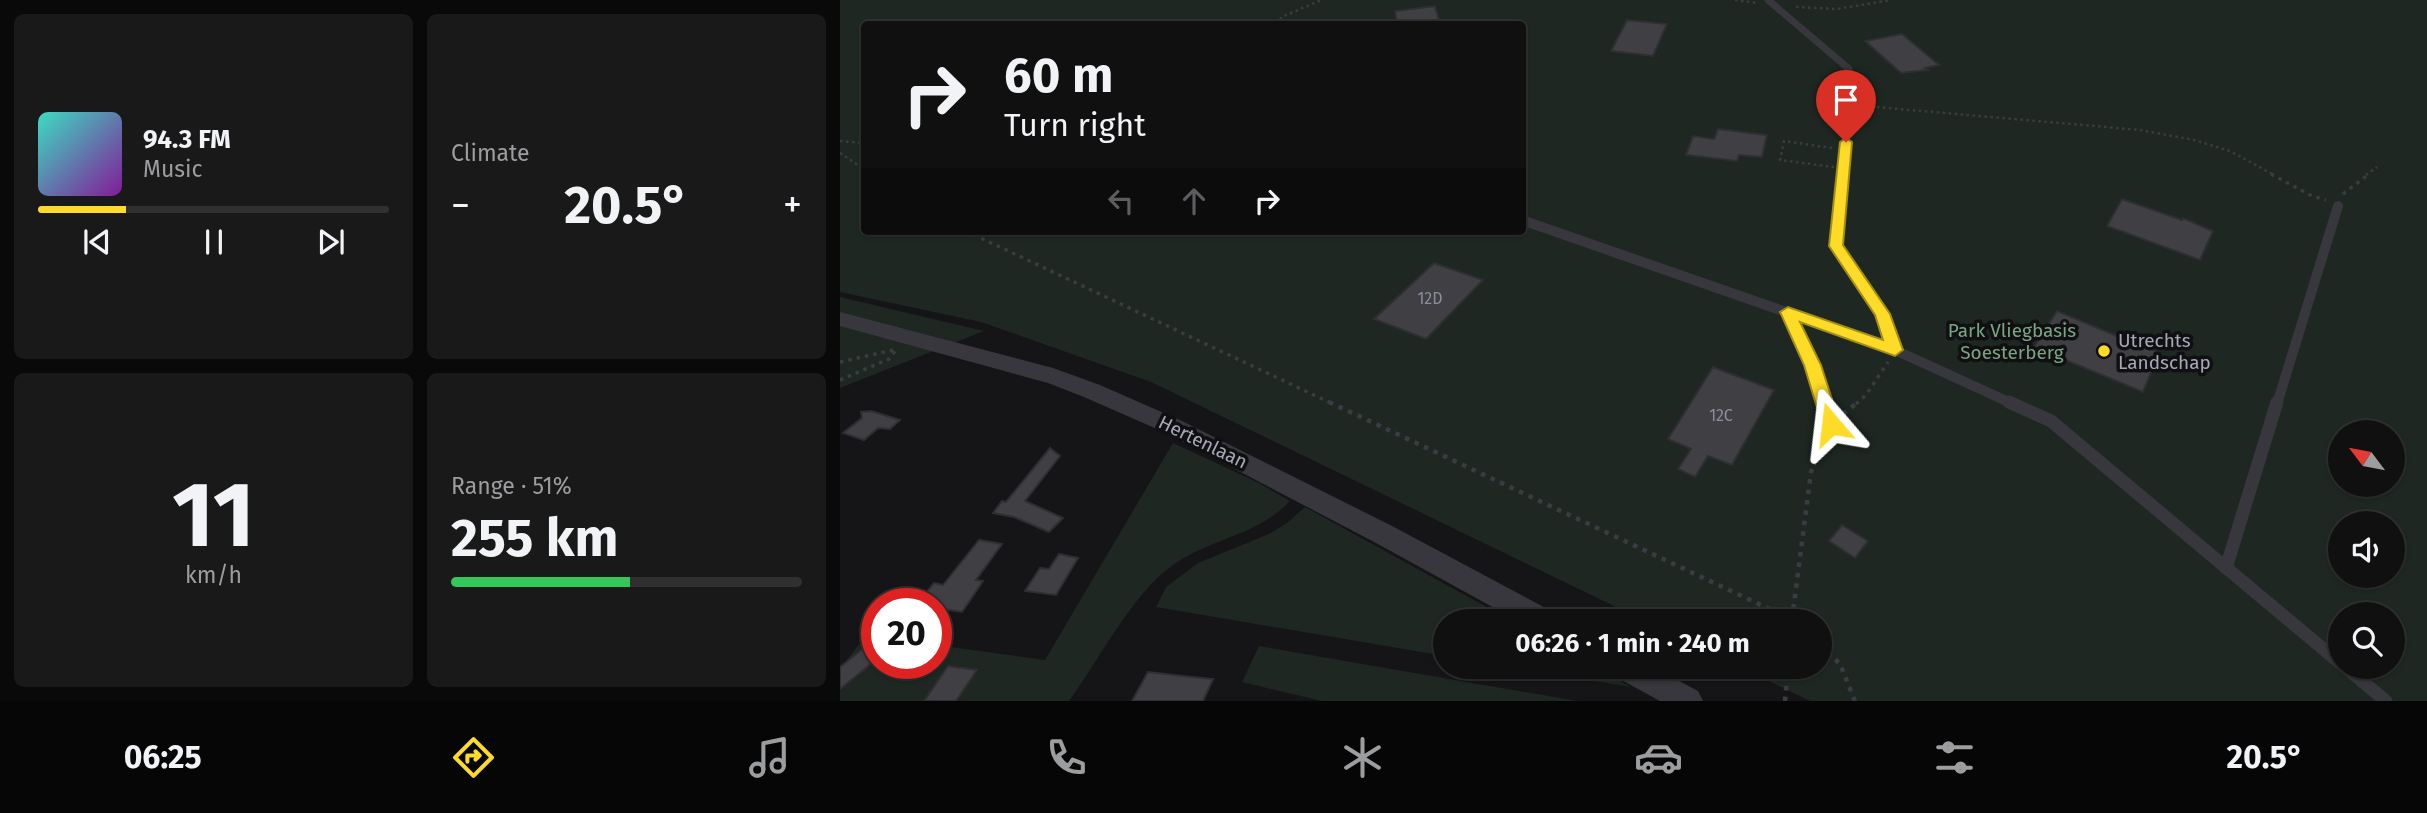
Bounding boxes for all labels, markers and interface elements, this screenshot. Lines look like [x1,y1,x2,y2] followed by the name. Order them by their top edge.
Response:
[1004,46,1113,105] text: 60 m
[889,49,980,140] icon: right
[1816,70,1876,142] pin
[1827,81,1865,119] icon: arrive
[1004,106,1146,144] text: Turn right
[143,124,231,155] text: 94.3 FM
[451,139,530,167] text: Climate
[143,155,203,183] text: Music
[564,174,689,237] text: 20.5°
[451,182,470,228] text: −
[783,182,802,228] text: +
[1102,182,1140,220] icon: left
[1175,182,1213,220] icon: ahead
[1248,182,1286,220] icon: right
[78,223,116,261] icon: previous
[195,223,233,261] icon: pause
[312,223,350,261] icon: next
[1417,289,1443,308] house number: 12D
[1948,319,2076,364] park label: Park Vliegbasis Soesterberg
[2118,329,2211,374] place label: Utrechts Landschap
[2096,343,2112,359] marker: Utrechts Landschap
[1794,387,1868,461] position arrow
[1709,406,1733,425] house number: 12C
[1155,411,1251,473] street label: Hertenlaan
[2328,420,2404,497] north arrow
[2328,420,2405,679] map controls
[172,461,255,570] text: 11
[451,472,572,500] text: Range · 51%
[451,507,618,570] text: 255 km
[2328,511,2405,588] button: sound
[185,561,242,589] text: km/h
[861,588,952,679] speed limit sign: 20
[2328,602,2405,679] button: search
[1515,628,1750,659] text: 06:26 · 1 min · 240 m
[449,733,498,782] icon: directions
[745,733,794,782] icon: music
[1042,733,1091,782] icon: phone
[1338,733,1387,782] icon: climate
[1634,733,1683,782] icon: car
[1930,733,1979,782] icon: filters
[124,738,202,776] text: 06:25
[2227,738,2303,776] text: 20.5°

